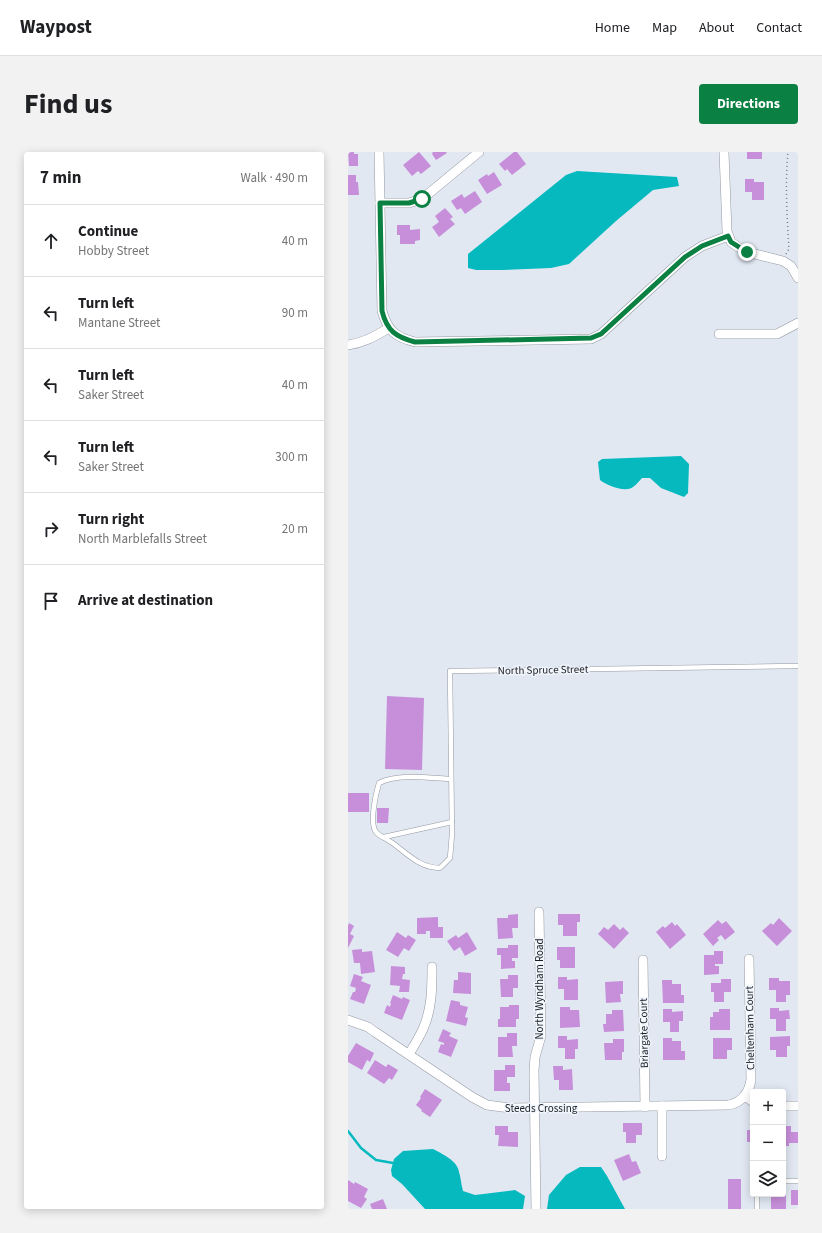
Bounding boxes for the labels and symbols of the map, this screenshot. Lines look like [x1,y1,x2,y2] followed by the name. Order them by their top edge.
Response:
[413,190,431,208] route start
[738,243,756,261] route end
[498,662,589,678] street label: North Spruce Street
[532,938,547,1040] street label: North Wyndham Road
[742,986,758,1070] street label: Cheltenham Court
[636,998,652,1068] street label: Briargate Court
[505,1101,578,1116] street label: Steeds Crossing

